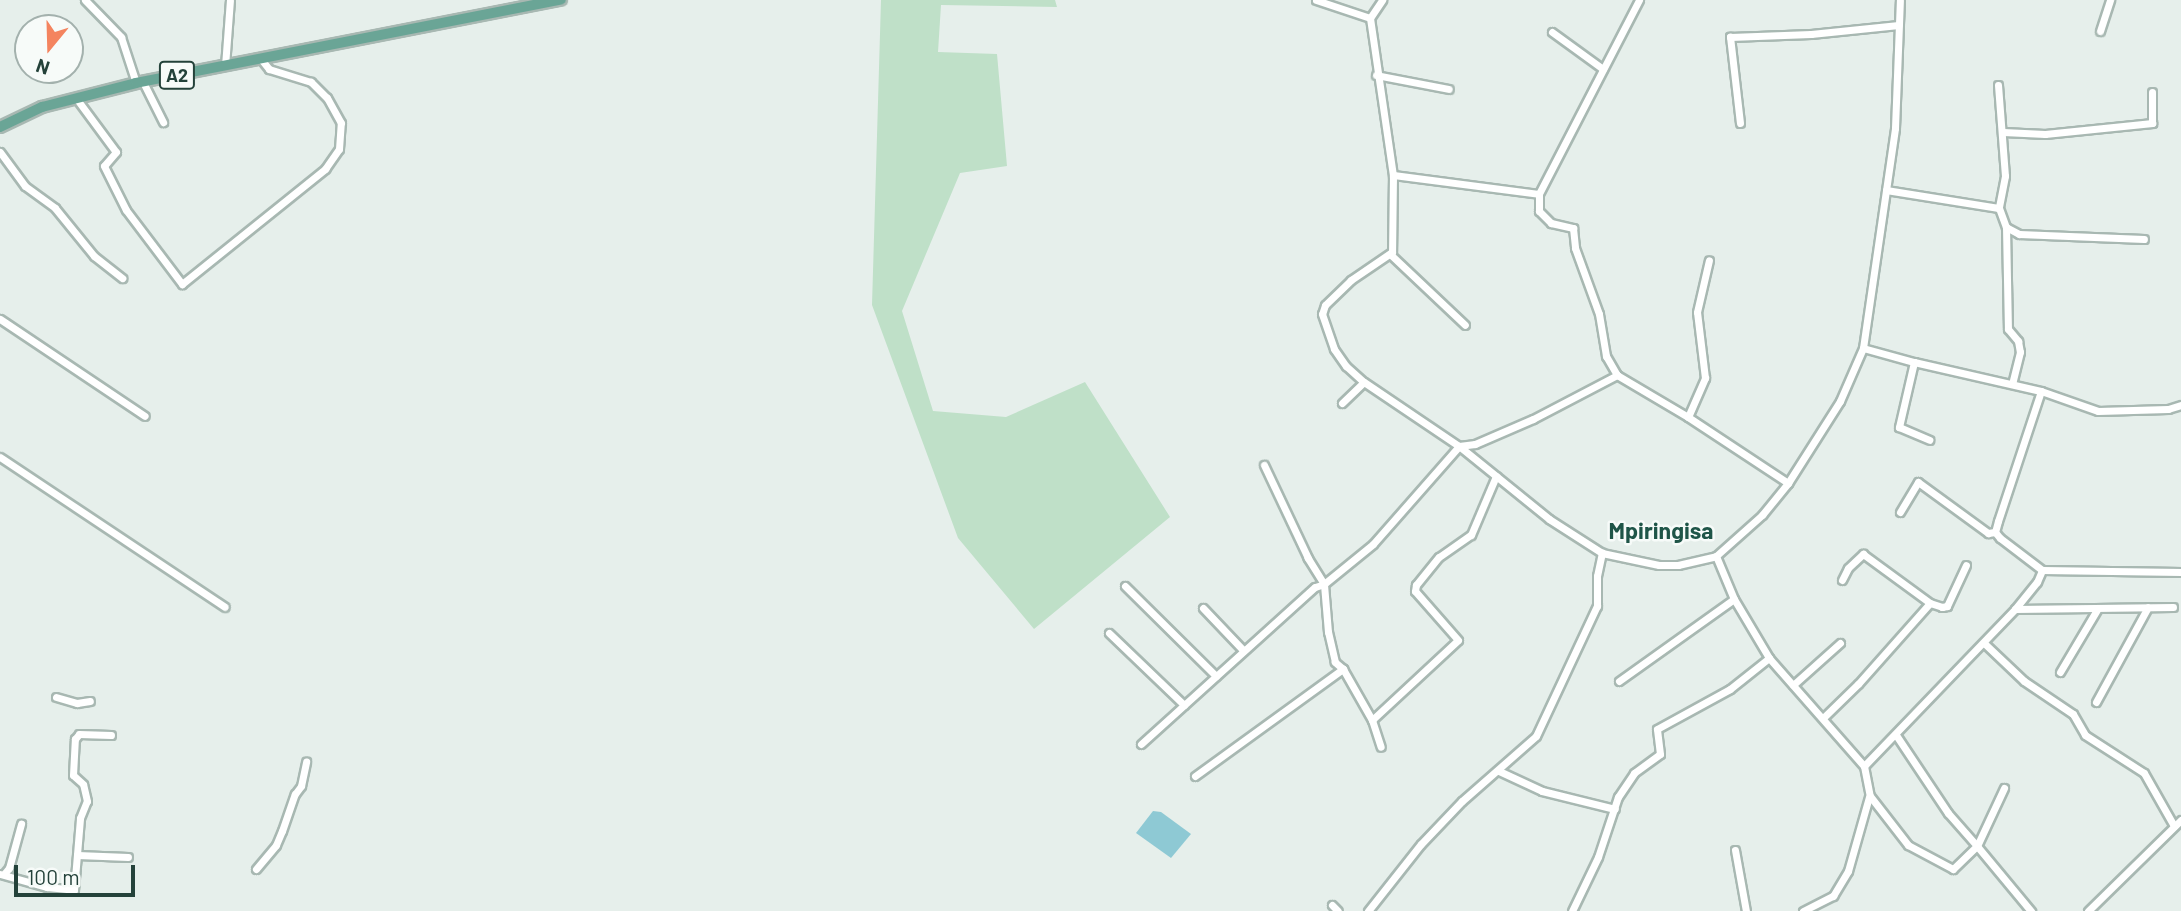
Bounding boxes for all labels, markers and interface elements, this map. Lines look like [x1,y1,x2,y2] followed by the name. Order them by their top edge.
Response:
[14,14,84,84] north arrow
[33,55,52,80] text: N
[158,60,196,90] road number: A2
[1609,516,1713,544] district label: Mpiringisa
[18,852,138,896] scale bar
[27,864,80,889] text: 100 m

